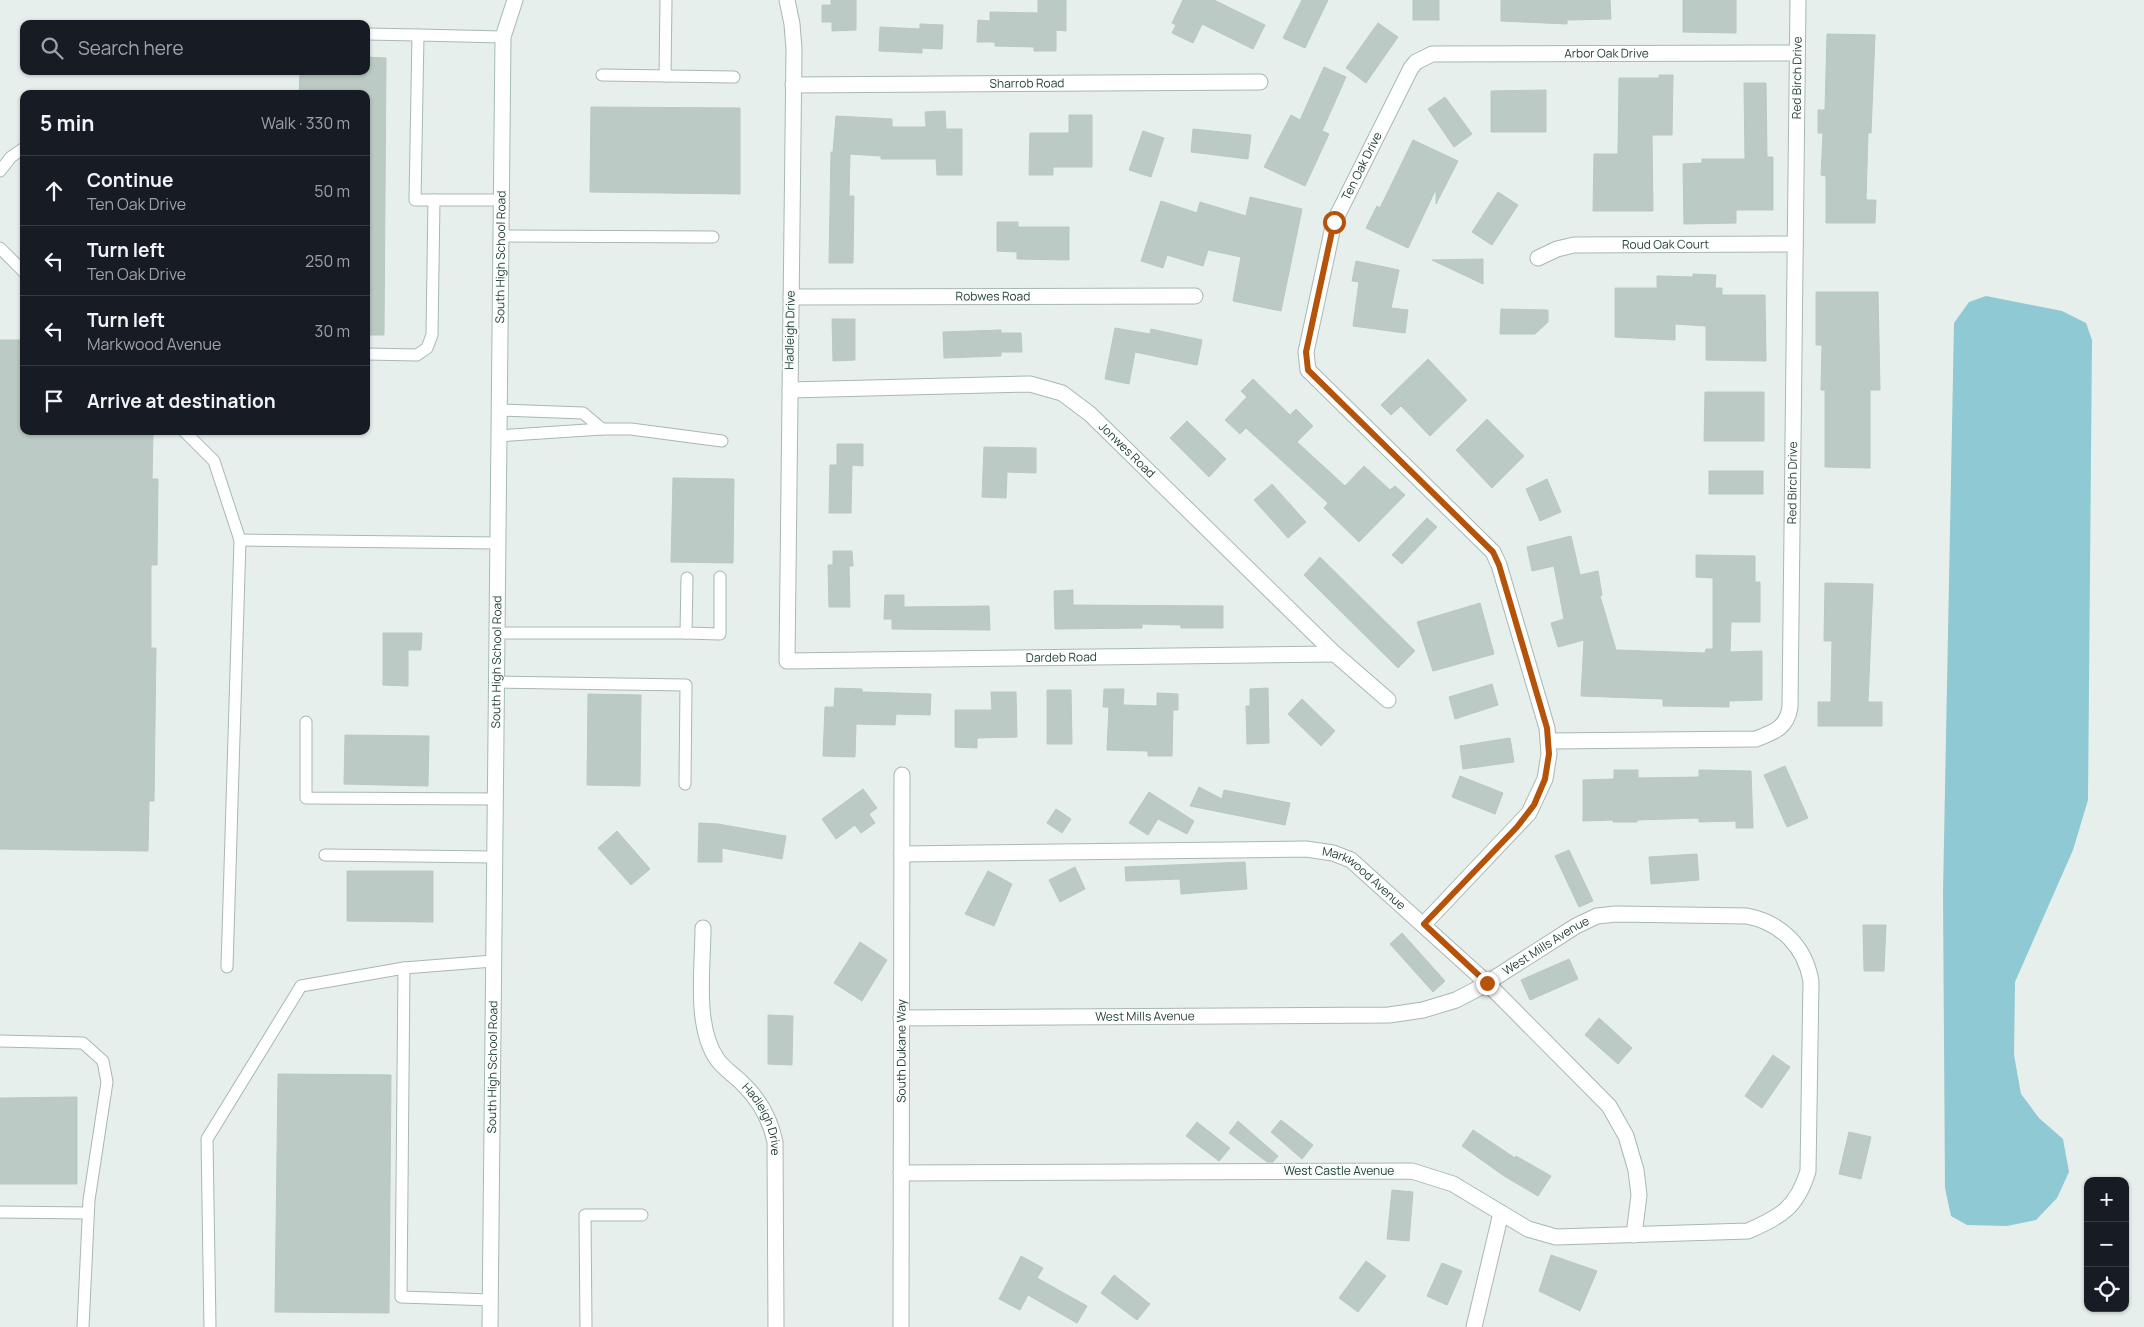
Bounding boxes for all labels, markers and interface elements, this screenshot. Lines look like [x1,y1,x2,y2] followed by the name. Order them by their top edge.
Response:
[20,20,370,75] search box
[38,34,66,62] icon: search
[78,35,184,61] text: Search here
[1788,36,1806,119] street label: Red Birch Drive
[1564,44,1649,62] street label: Arbor Oak Drive
[990,74,1064,92] street label: Sharrob Road
[40,109,94,137] text: 5 min
[261,112,350,134] text: Walk · 330 m
[1337,129,1386,203] street label: Ten Oak Drive
[87,167,173,193] text: Continue
[40,177,68,205] icon: ahead
[314,180,350,202] text: 50 m
[491,191,509,324] street label: South High School Road
[87,193,186,215] text: Ten Oak Drive
[1323,211,1346,234] route start
[1622,235,1709,253] street label: Roud Oak Court
[87,237,165,263] text: Turn left
[40,247,68,275] icon: left
[305,250,350,272] text: 250 m
[87,263,186,285] text: Ten Oak Drive
[956,287,1030,305] street label: Robwes Road
[780,290,799,370] street label: Hadleigh Drive
[87,307,165,333] text: Turn left
[40,317,68,345] icon: left
[315,320,350,342] text: 30 m
[87,333,221,355] text: Markwood Avenue
[40,387,68,415] icon: arrive
[87,388,276,414] text: Arrive at destination
[1095,418,1159,481] street label: Jonwes Road
[1783,441,1801,524] street label: Red Birch Drive
[487,596,505,729] street label: South High School Road
[1026,648,1097,666] street label: Dardeb Road
[1321,843,1410,913] street label: Markwood Avenue
[1499,912,1592,979] street label: West Mills Avenue
[1476,972,1499,995] route end
[892,998,910,1103] street label: South Dukane Way
[483,1001,501,1134] street label: South High School Road
[1095,1007,1195,1025] street label: West Mills Avenue
[738,1079,784,1156] street label: Hadleigh Drive
[1284,1162,1394,1179] street label: West Castle Avenue
[2084,1177,2129,1312] map controls
[2084,1177,2129,1222] button: +
[2084,1222,2129,1267] button: −
[2084,1267,2129,1312] button: locate

